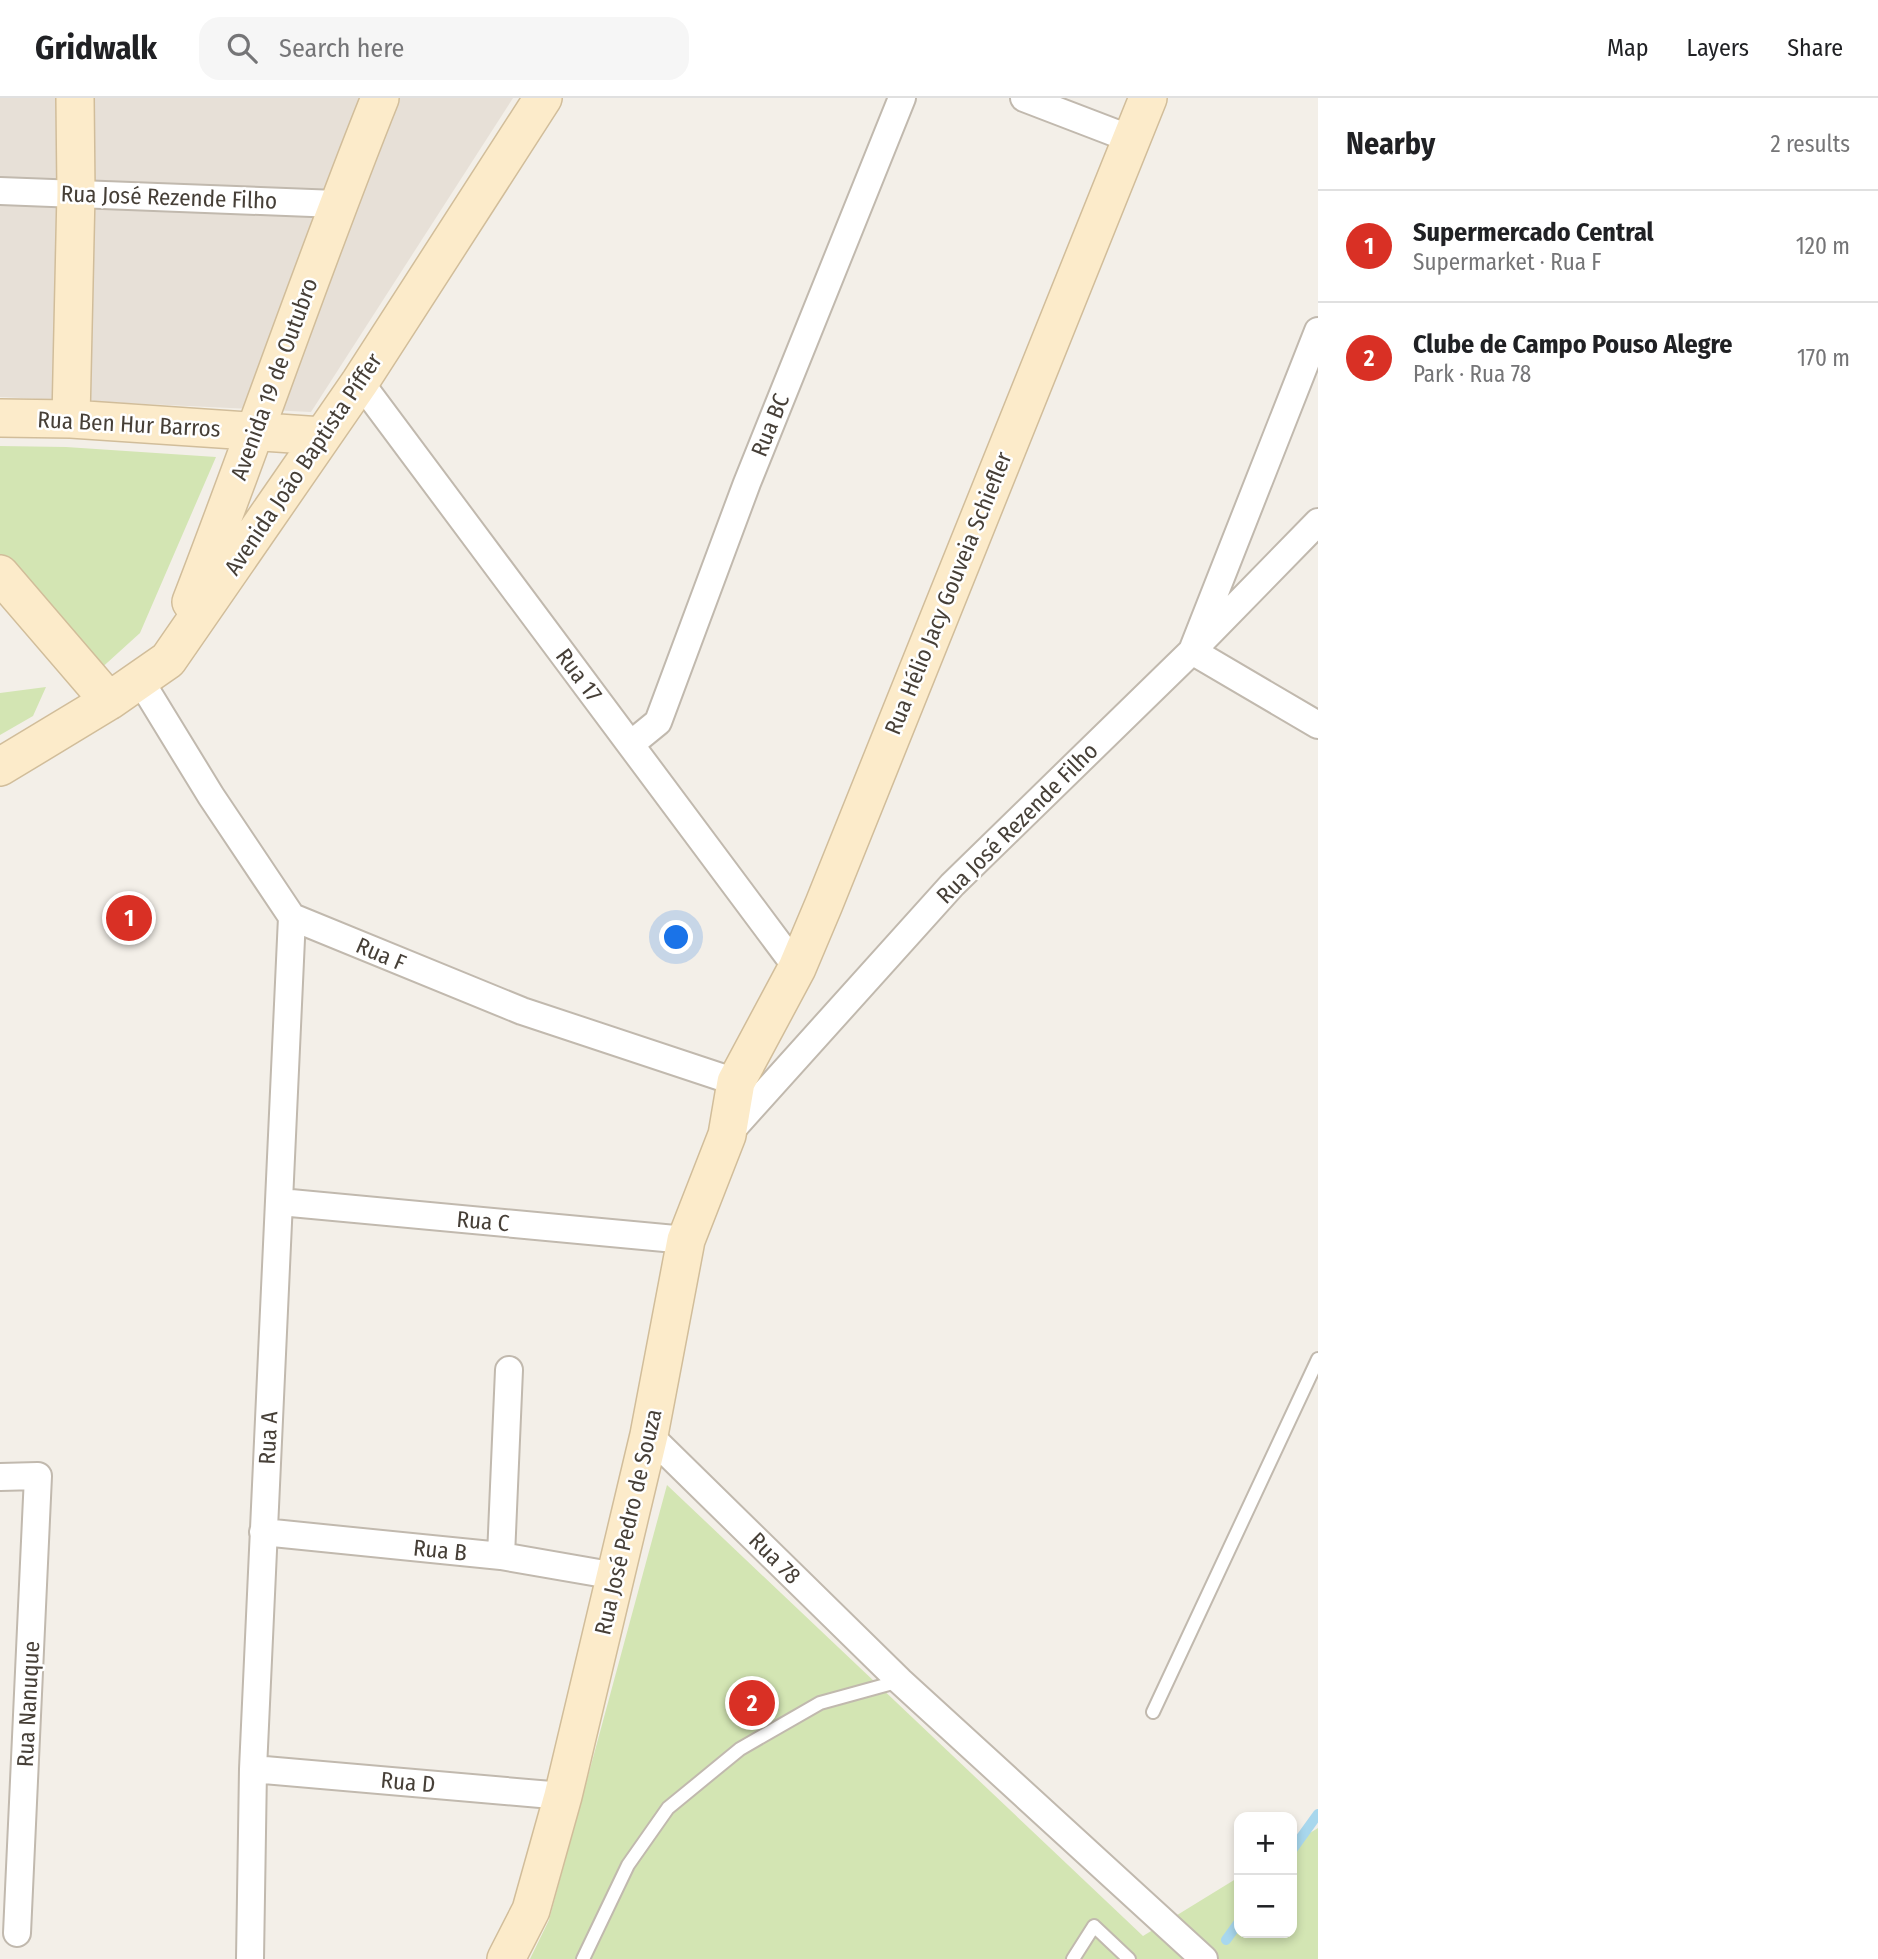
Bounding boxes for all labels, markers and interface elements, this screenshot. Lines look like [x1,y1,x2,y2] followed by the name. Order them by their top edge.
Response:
[199,17,689,80] search box
[35,28,157,68] text: Gridwalk
[223,29,261,67] icon: search
[279,33,404,64] text: Search here
[1607,34,1649,62] text: Map
[1687,34,1749,62] text: Layers
[1787,34,1843,62] text: Share
[1346,126,1435,162] text: Nearby
[1770,130,1850,158] text: 2 results
[60,179,278,215] street label: Rua José Rezende Filho
[1413,217,1654,248] text: Supermercado Central
[1364,232,1374,260] text: 1
[1796,232,1850,260] text: 120 m
[1413,248,1601,276] text: Supermarket · Rua F
[224,274,324,484] street label: Avenida 19 de Outubro
[1413,329,1733,360] text: Clube de Campo Pouso Alegre
[1364,344,1374,372] text: 2
[1797,344,1850,372] text: 170 m
[218,348,388,580] street label: Avenida João Baptista Píffer
[1413,360,1531,388] text: Park · Rua 78
[745,389,795,461] street label: Rua BC
[37,405,221,443] street label: Rua Ben Hur Barros
[878,447,1018,739] street label: Rua Hélio Jacy Gouveia Schiefler
[550,643,608,707] street label: Rua 17
[931,737,1103,909] street label: Rua José Rezende Filho
[106,892,152,944] pin: 1
[659,920,693,954] your location
[352,931,410,977] street label: Rua F
[455,1205,511,1237] street label: Rua C
[588,1406,668,1638] street label: Rua José Pedro de Souza
[253,1411,283,1465] street label: Rua A
[743,1526,807,1590] street label: Rua 78
[412,1533,468,1567] street label: Rua B
[11,1640,45,1768] street label: Rua Nanuque
[729,1677,775,1729] pin: 2
[380,1766,436,1798] street label: Rua D
[1234,1812,1297,1938] map controls
[1234,1812,1297,1875] button: +
[1234,1875,1297,1938] button: −

